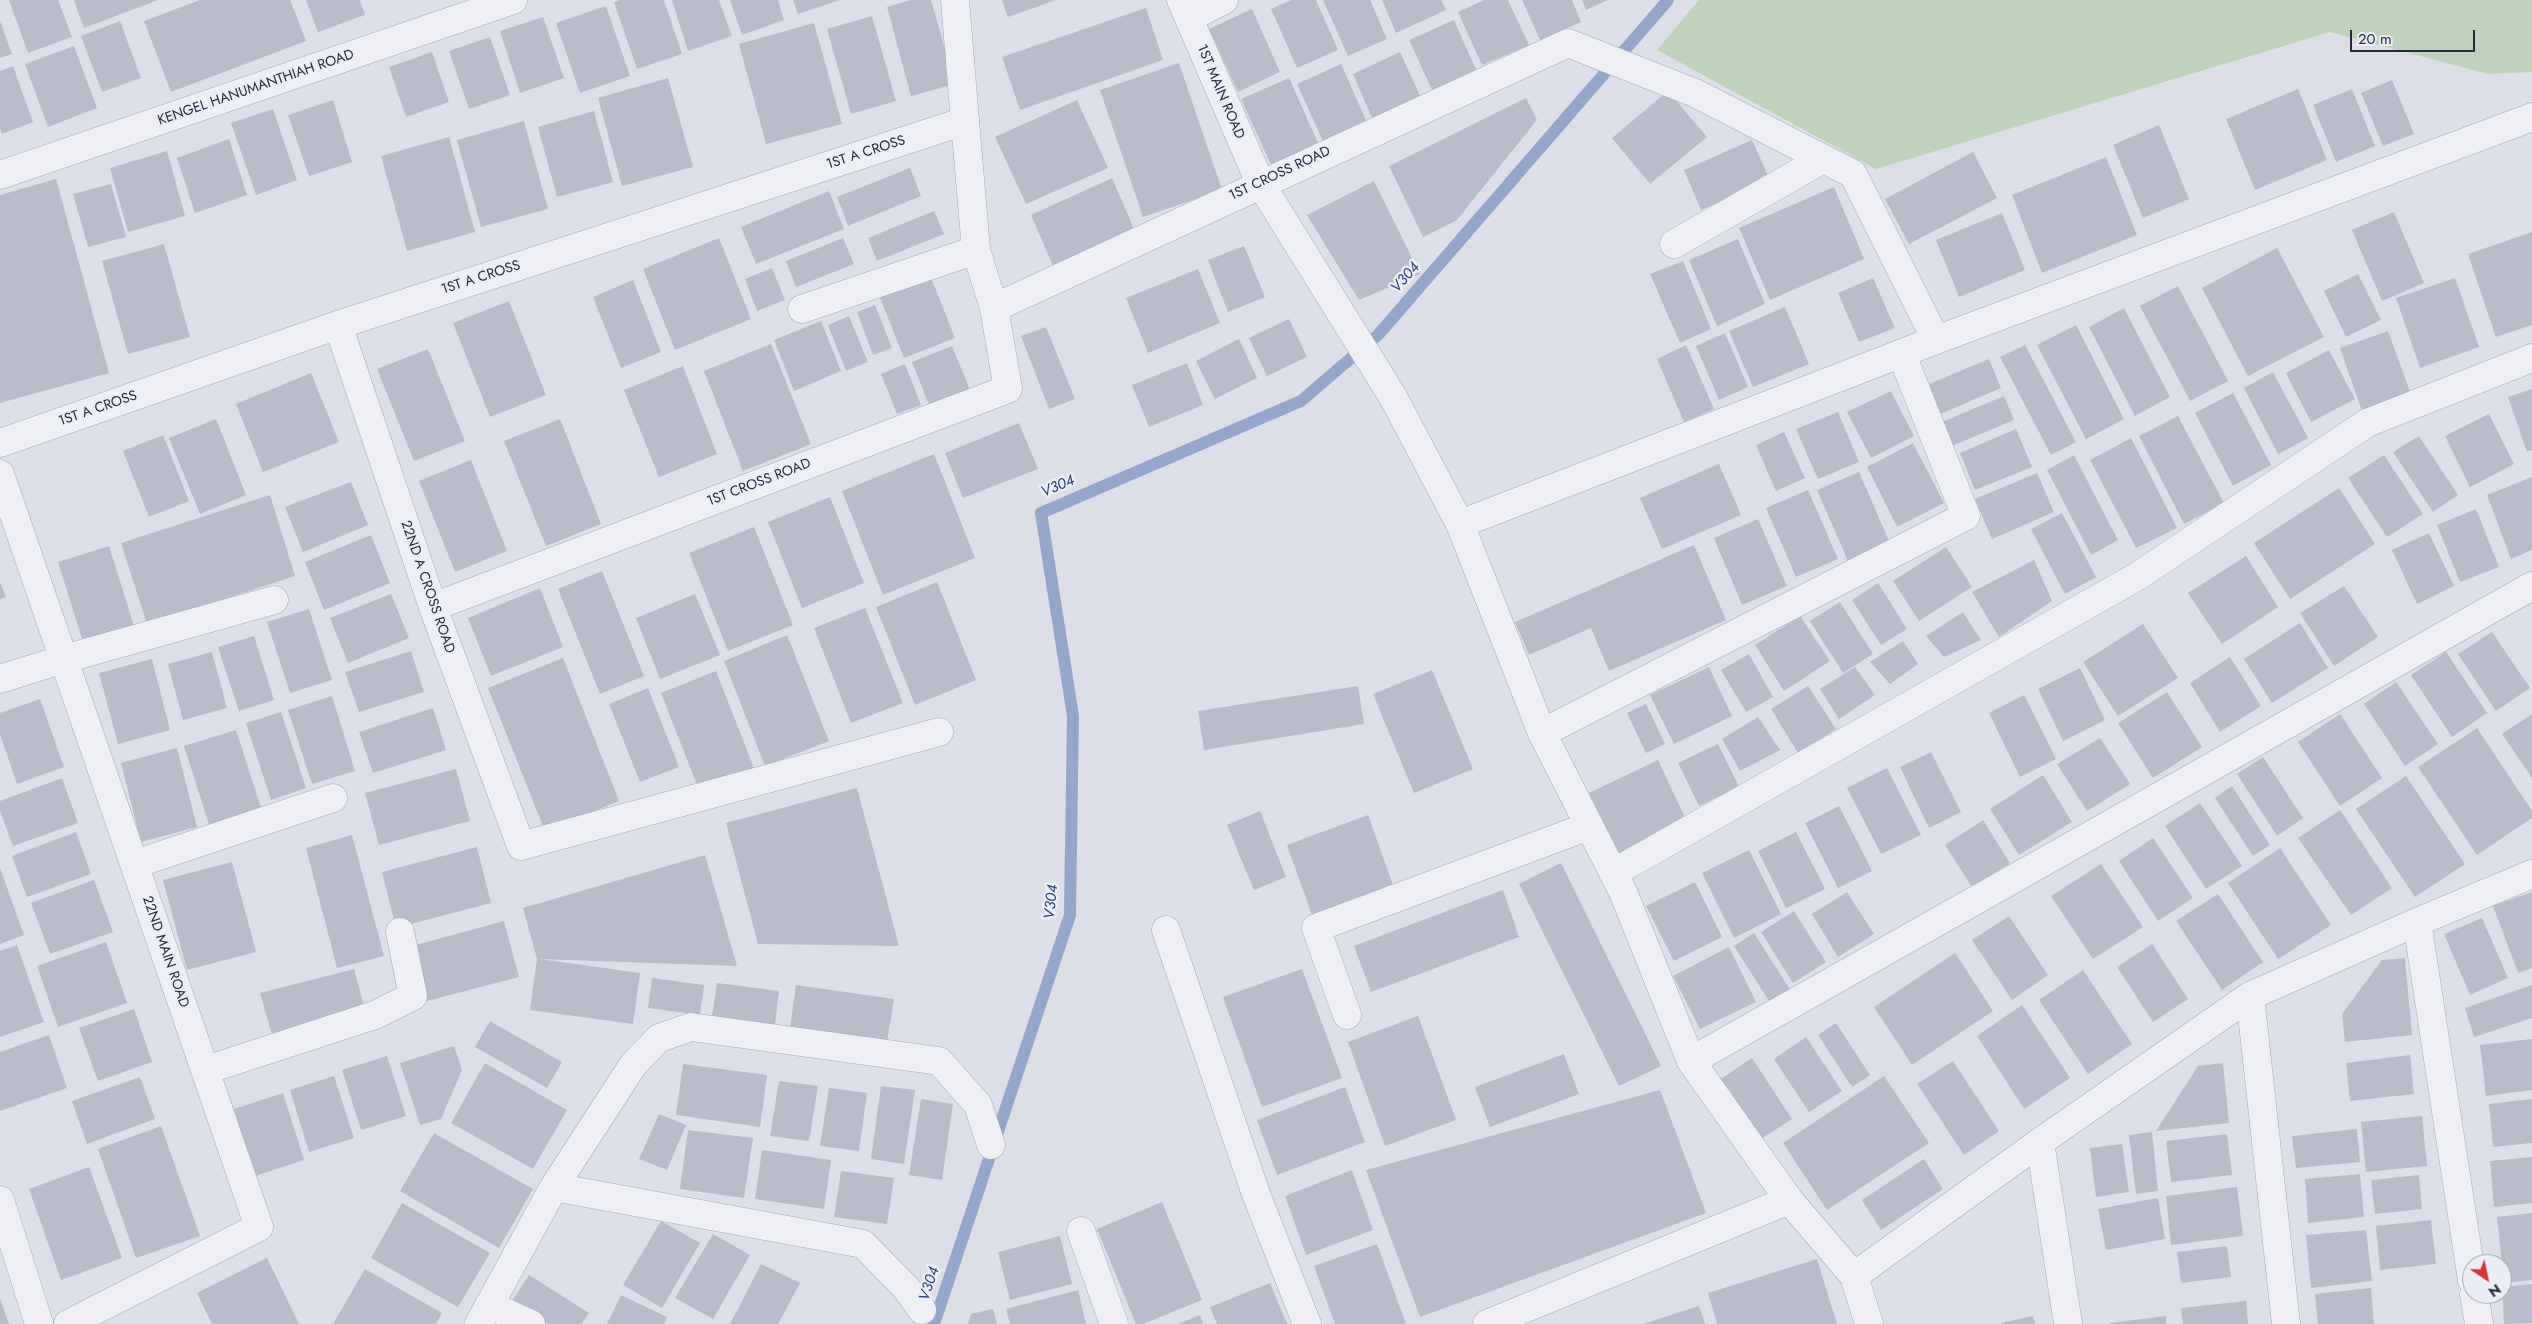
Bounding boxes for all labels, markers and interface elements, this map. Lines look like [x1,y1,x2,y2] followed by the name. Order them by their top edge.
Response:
[2352,20,2477,52] scale bar
[2358,28,2392,50] text: 20 m
[1193,42,1247,142] street label: 1ST MAIN ROAD
[156,46,356,130] street label: KENGEL HANUMANTHIAH ROAD
[824,132,908,174] street label: 1ST A CROSS
[1227,143,1333,205] street label: 1ST CROSS ROAD
[439,257,523,299] street label: 1ST A CROSS
[1388,259,1424,297] water label: V304
[57,388,139,430] street label: 1ST A CROSS
[705,455,813,511] street label: 1ST CROSS ROAD
[1038,472,1078,502] water label: V304
[396,518,458,656] street label: 22ND A CROSS ROAD
[1041,884,1063,920] water label: V304
[138,894,192,1010] street label: 22ND MAIN ROAD
[2462,1254,2512,1304] north arrow
[916,1265,944,1303] water label: V304
[2485,1279,2505,1302] text: N

